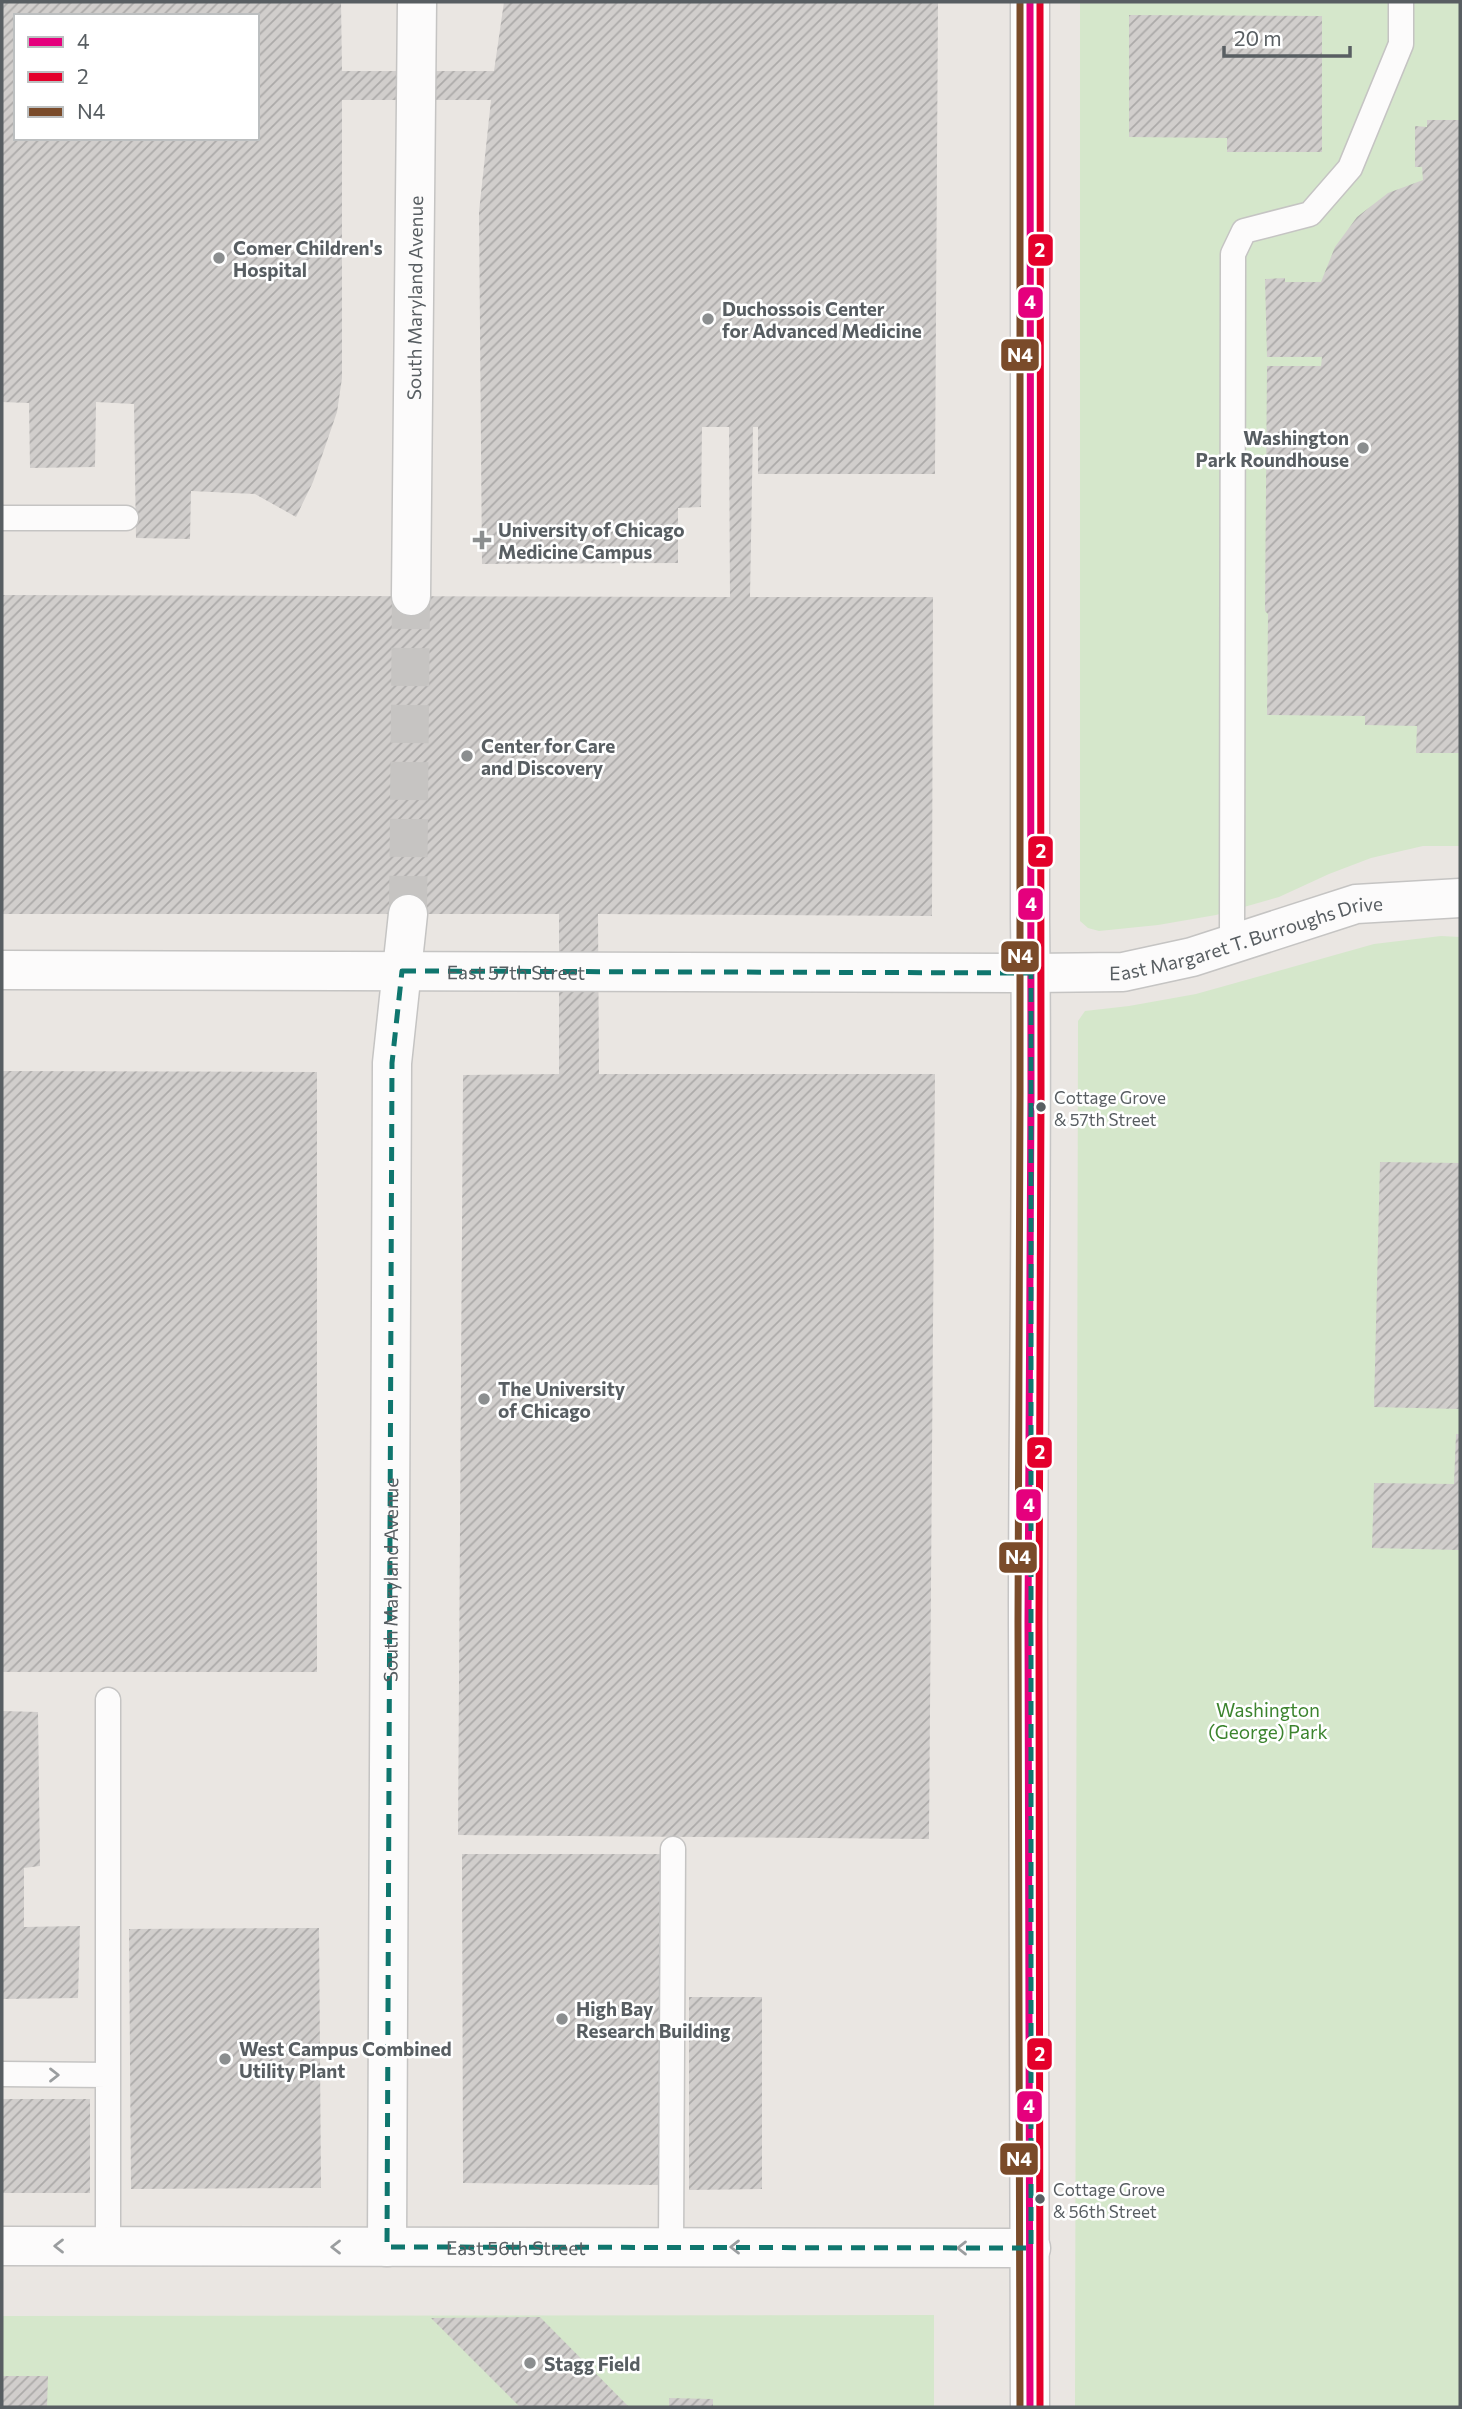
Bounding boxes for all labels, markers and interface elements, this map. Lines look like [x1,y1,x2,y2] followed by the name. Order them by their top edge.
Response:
[14,14,259,140] legend
[1224,14,1350,58] scale bar
[1234,25,1282,50] text: 20 m
[77,28,90,53] text: 4
[77,63,89,88] text: 2
[77,98,106,123] text: N4
[401,196,427,400] street label: South Maryland Avenue
[1027,233,1054,267] line badge: 2
[233,236,383,281] place label: Comer Children's Hospital
[1035,238,1045,261] text: 2
[211,250,227,266] marker: Comer Children's Hospital
[1017,286,1044,319] line badge: 4
[1024,290,1036,313] text: 4
[722,297,922,342] place label: Duchossois Center for Advanced Medicine
[700,311,716,327] marker: Duchossois Center for Advanced Medicine
[1000,338,1040,372] line badge: N4
[1007,343,1033,366] text: N4
[1195,426,1349,471] place label: Washington Park Roundhouse
[1355,440,1371,456] marker: Washington Park Roundhouse
[498,518,685,563] place label: University of Chicago Medicine Campus
[472,530,492,550] marker: University of Chicago Medicine Campus
[481,734,615,779] place label: Center for Care and Discovery
[459,748,475,764] marker: Center for Care and Discovery
[1027,835,1054,868] line badge: 2
[1036,839,1046,862] text: 2
[1017,887,1044,921] line badge: 4
[1109,891,1383,984] street label: East Margaret T. Burroughs Drive
[1025,892,1037,915] text: 4
[1000,940,1040,973] line badge: N4
[1007,944,1033,967] text: N4
[447,960,585,983] street label: East 57th Street
[1054,1087,1166,1130] place label: Cottage Grove & 57th Street
[1034,1100,1048,1114] marker: Cottage Grove & 57th Street
[498,1377,626,1422] place label: The University of Chicago
[476,1391,492,1407] marker: The University of Chicago
[1026,1436,1053,1469] line badge: 2
[1035,1440,1045,1463] text: 2
[378,1478,402,1682] street label: South Maryland Avenue
[1015,1488,1042,1522] line badge: 4
[1023,1493,1035,1516] text: 4
[998,1541,1038,1574] line badge: N4
[1005,1545,1031,1568] text: N4
[1208,1698,1328,1743] park label: Washington (George) Park
[576,1997,731,2042] place label: High Bay Research Building
[554,2011,570,2027] marker: High Bay Research Building
[239,2037,452,2082] place label: West Campus Combined Utility Plant
[1026,2037,1053,2071] line badge: 2
[1035,2042,1045,2065] text: 2
[217,2051,233,2067] marker: West Campus Combined Utility Plant
[49,2067,60,2082] one-way arrow
[1016,2090,1043,2123] line badge: 4
[1023,2094,1035,2117] text: 4
[999,2142,1039,2176] line badge: N4
[1006,2147,1032,2170] text: N4
[1053,2179,1165,2222] place label: Cottage Grove & 56th Street
[1033,2192,1047,2206] marker: Cottage Grove & 56th Street
[446,2235,586,2259] street label: East 56th Street
[54,2238,64,2254] one-way arrow
[330,2239,341,2255] one-way arrow
[729,2239,740,2255] one-way arrow
[957,2240,967,2256] one-way arrow
[544,2352,640,2375] place label: Stagg Field
[522,2355,538,2371] marker: Stagg Field

